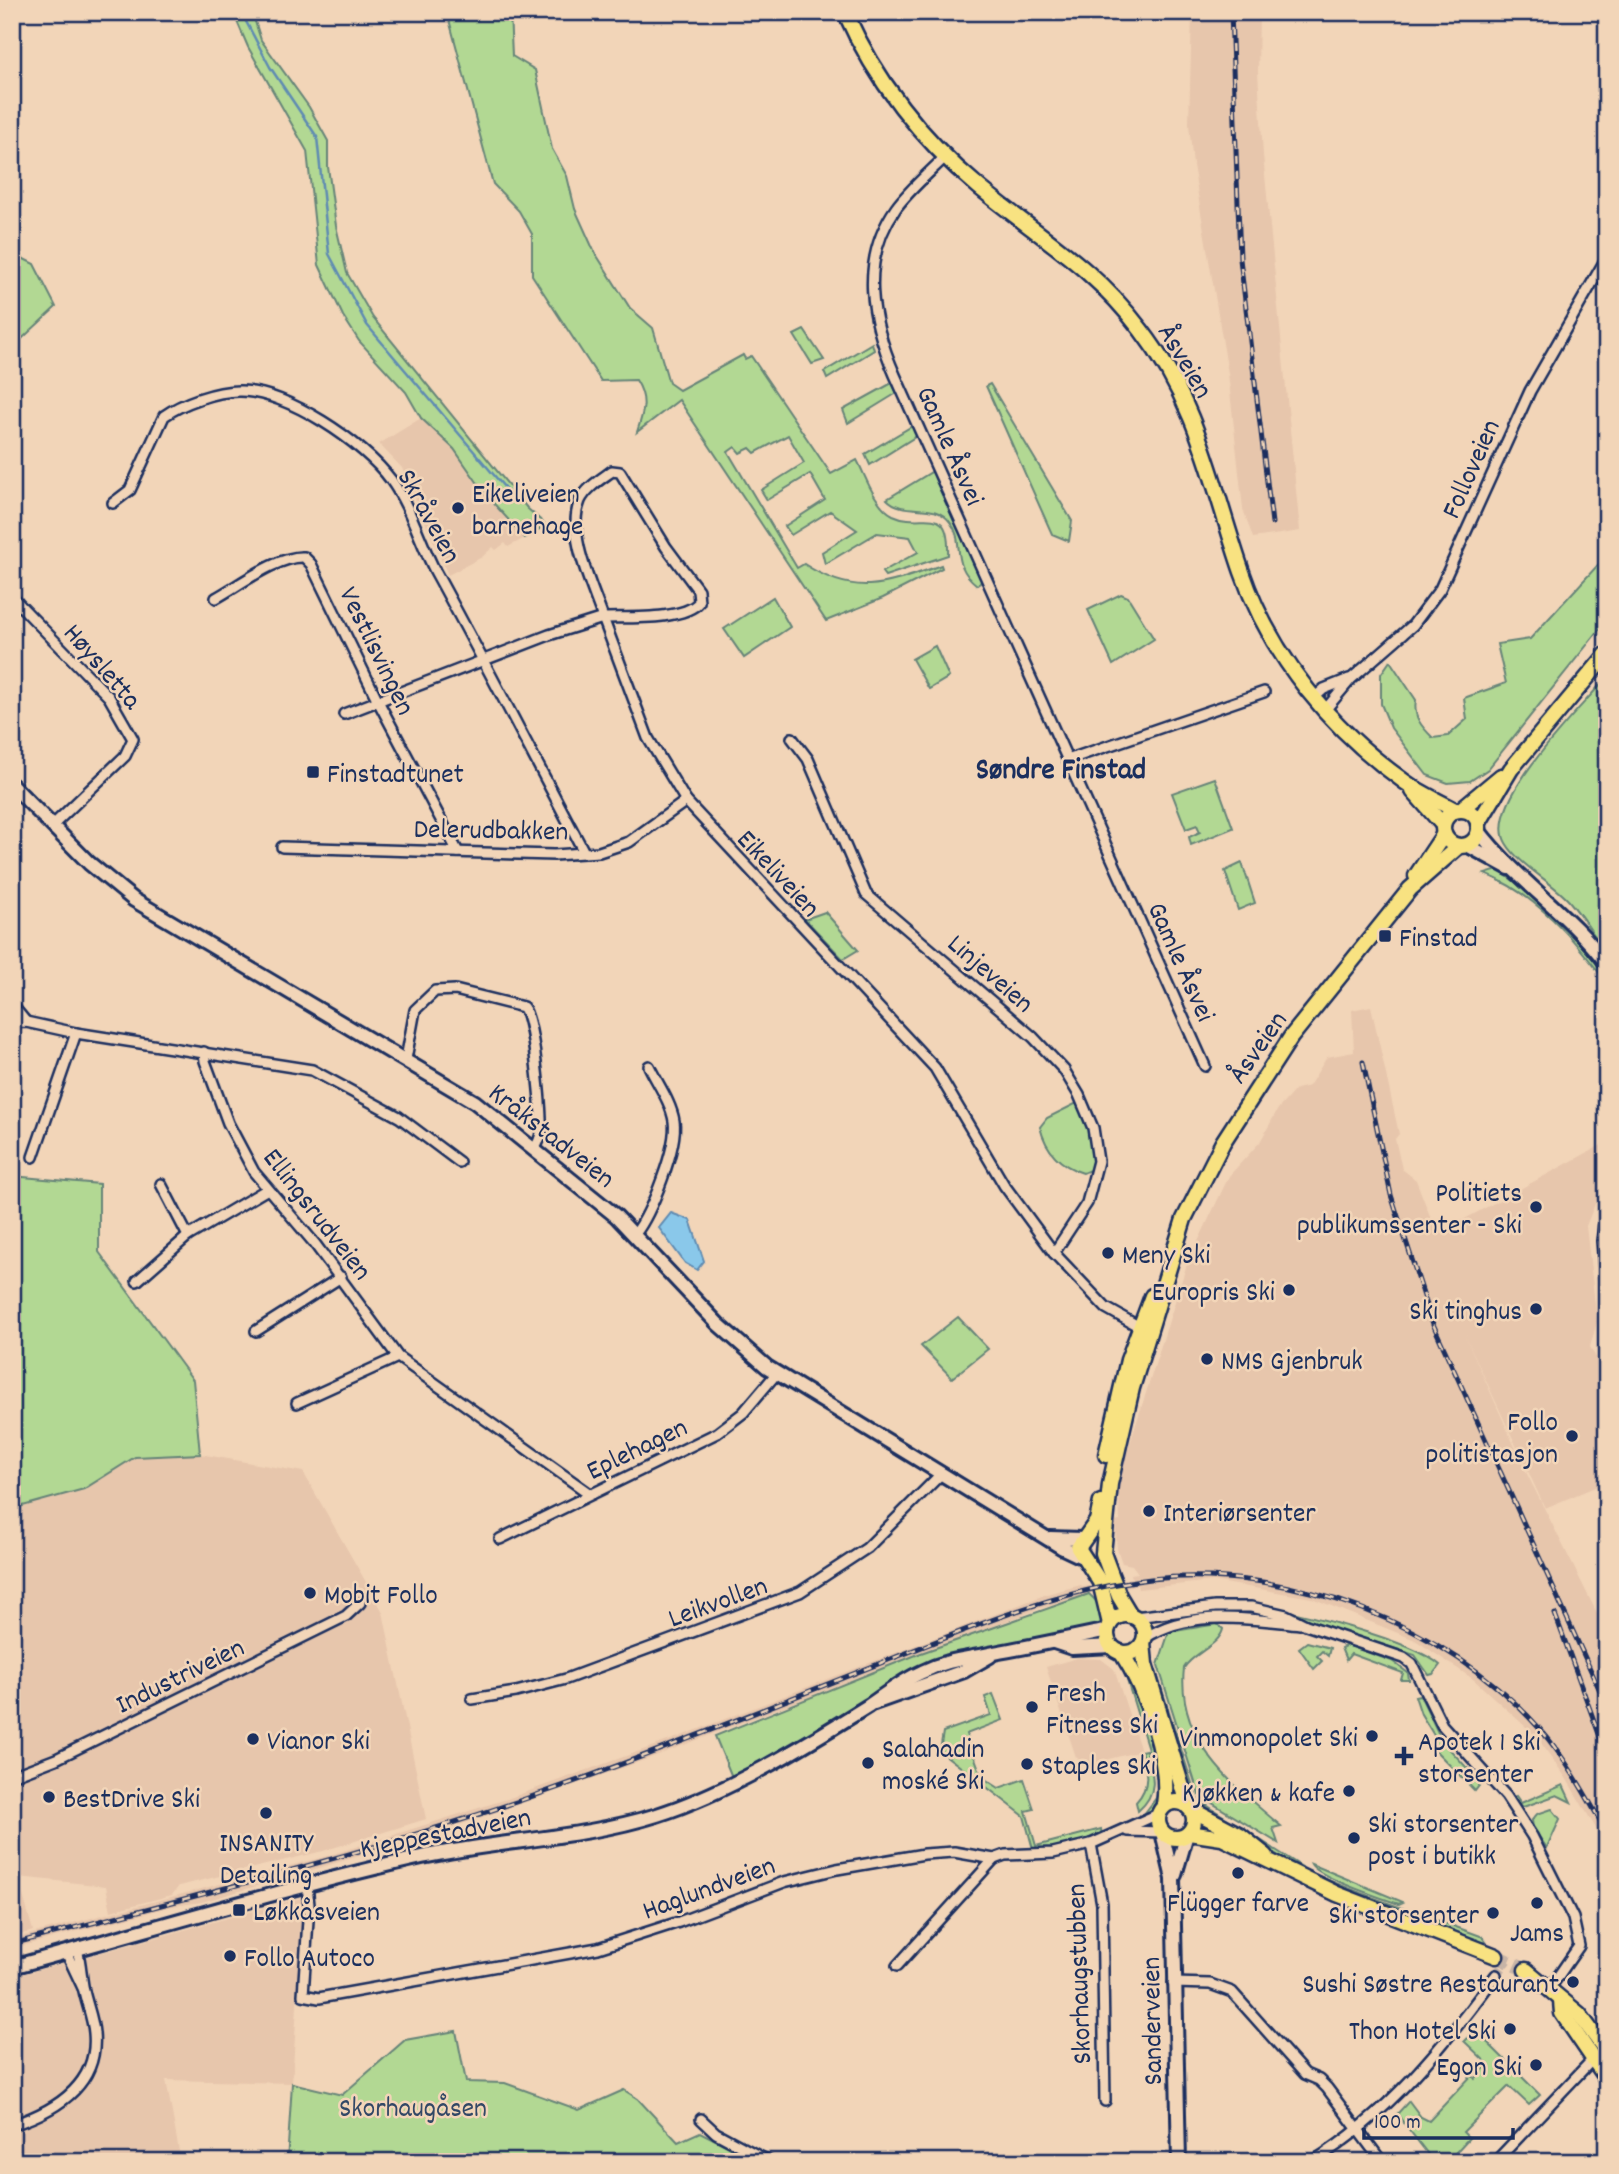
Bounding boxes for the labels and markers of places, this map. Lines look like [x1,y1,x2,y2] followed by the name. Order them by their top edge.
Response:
[472,477,583,549] place label: Eikeliveien barnehage
[450,500,466,516] marker: Eikeliveien barnehage
[327,757,464,797] place label: Finstadtunet
[305,764,321,780] marker: Finstadtunet
[1399,921,1478,961] place label: Finstad
[1377,928,1393,944] marker: Finstad
[1297,1176,1522,1248] place label: Politiets publikumssenter - Ski
[1528,1199,1544,1215] marker: Politiets publikumssenter - Ski
[1122,1238,1210,1278] place label: Meny Ski
[1100,1245,1116,1261] marker: Meny Ski
[1152,1275,1275,1315] place label: Europris Ski
[1281,1282,1297,1298] marker: Europris Ski
[1409,1294,1522,1334] place label: Ski tinghus
[1528,1301,1544,1317] marker: Ski tinghus
[1221,1344,1363,1384] place label: NMS Gjenbruk
[1199,1351,1215,1367] marker: NMS Gjenbruk
[1426,1405,1558,1477] place label: Follo politistasjon
[1564,1428,1580,1444] marker: Follo politistasjon
[1163,1496,1316,1536] place label: Interiørsenter
[1141,1503,1157,1519] marker: Interiørsenter
[324,1578,438,1618] place label: Mobit Follo
[302,1585,318,1601] marker: Mobit Follo
[1046,1676,1158,1748] place label: Fresh Fitness Ski
[1024,1699,1040,1715] marker: Fresh Fitness Ski
[1179,1721,1358,1761] place label: Vinmonopolet Ski
[267,1724,370,1764] place label: Vianor Ski
[1418,1725,1541,1797] place label: Apotek 1 Ski storsenter
[1364,1728,1380,1744] marker: Vinmonopolet Ski
[245,1731,261,1747] marker: Vianor Ski
[882,1732,984,1804] place label: Salahadin moské Ski
[1396,1748,1412,1764] marker: Apotek 1 Ski storsenter
[1041,1749,1156,1789] place label: Staples Ski
[860,1755,876,1771] marker: Salahadin moské Ski
[1019,1756,1035,1772] marker: Staples Ski
[1182,1776,1335,1816] place label: Kjøkken & kafe
[63,1782,200,1822] place label: BestDrive Ski
[1341,1783,1357,1799] marker: Kjøkken & kafe
[41,1789,57,1805] marker: BestDrive Ski
[258,1805,274,1821] marker: INSANITY Detailing
[1368,1807,1519,1879] place label: Ski storsenter post i butikk
[219,1826,314,1898] place label: INSANITY Detailing
[1346,1830,1362,1846] marker: Ski storsenter post i butikk
[1230,1865,1246,1881] marker: Flügger farve
[1167,1886,1309,1926] place label: Flügger farve
[253,1895,380,1935] place label: Løkkåsveien
[1529,1895,1545,1911] marker: Jams
[1329,1898,1480,1938] place label: Ski storsenter
[231,1902,247,1918] marker: Løkkåsveien
[1485,1905,1501,1921] marker: Ski storsenter
[1510,1916,1564,1956] place label: Jams
[244,1941,375,1981] place label: Follo Autoco
[222,1948,238,1964] marker: Follo Autoco
[1302,1967,1559,2007] place label: Sushi Søstre Restaurant
[1565,1974,1581,1990] marker: Sushi Søstre Restaurant
[1349,2014,1496,2054] place label: Thon Hotel Ski
[1502,2021,1518,2037] marker: Thon Hotel Ski
[1436,2050,1522,2090] place label: Egon Ski
[1528,2057,1544,2073] marker: Egon Ski

